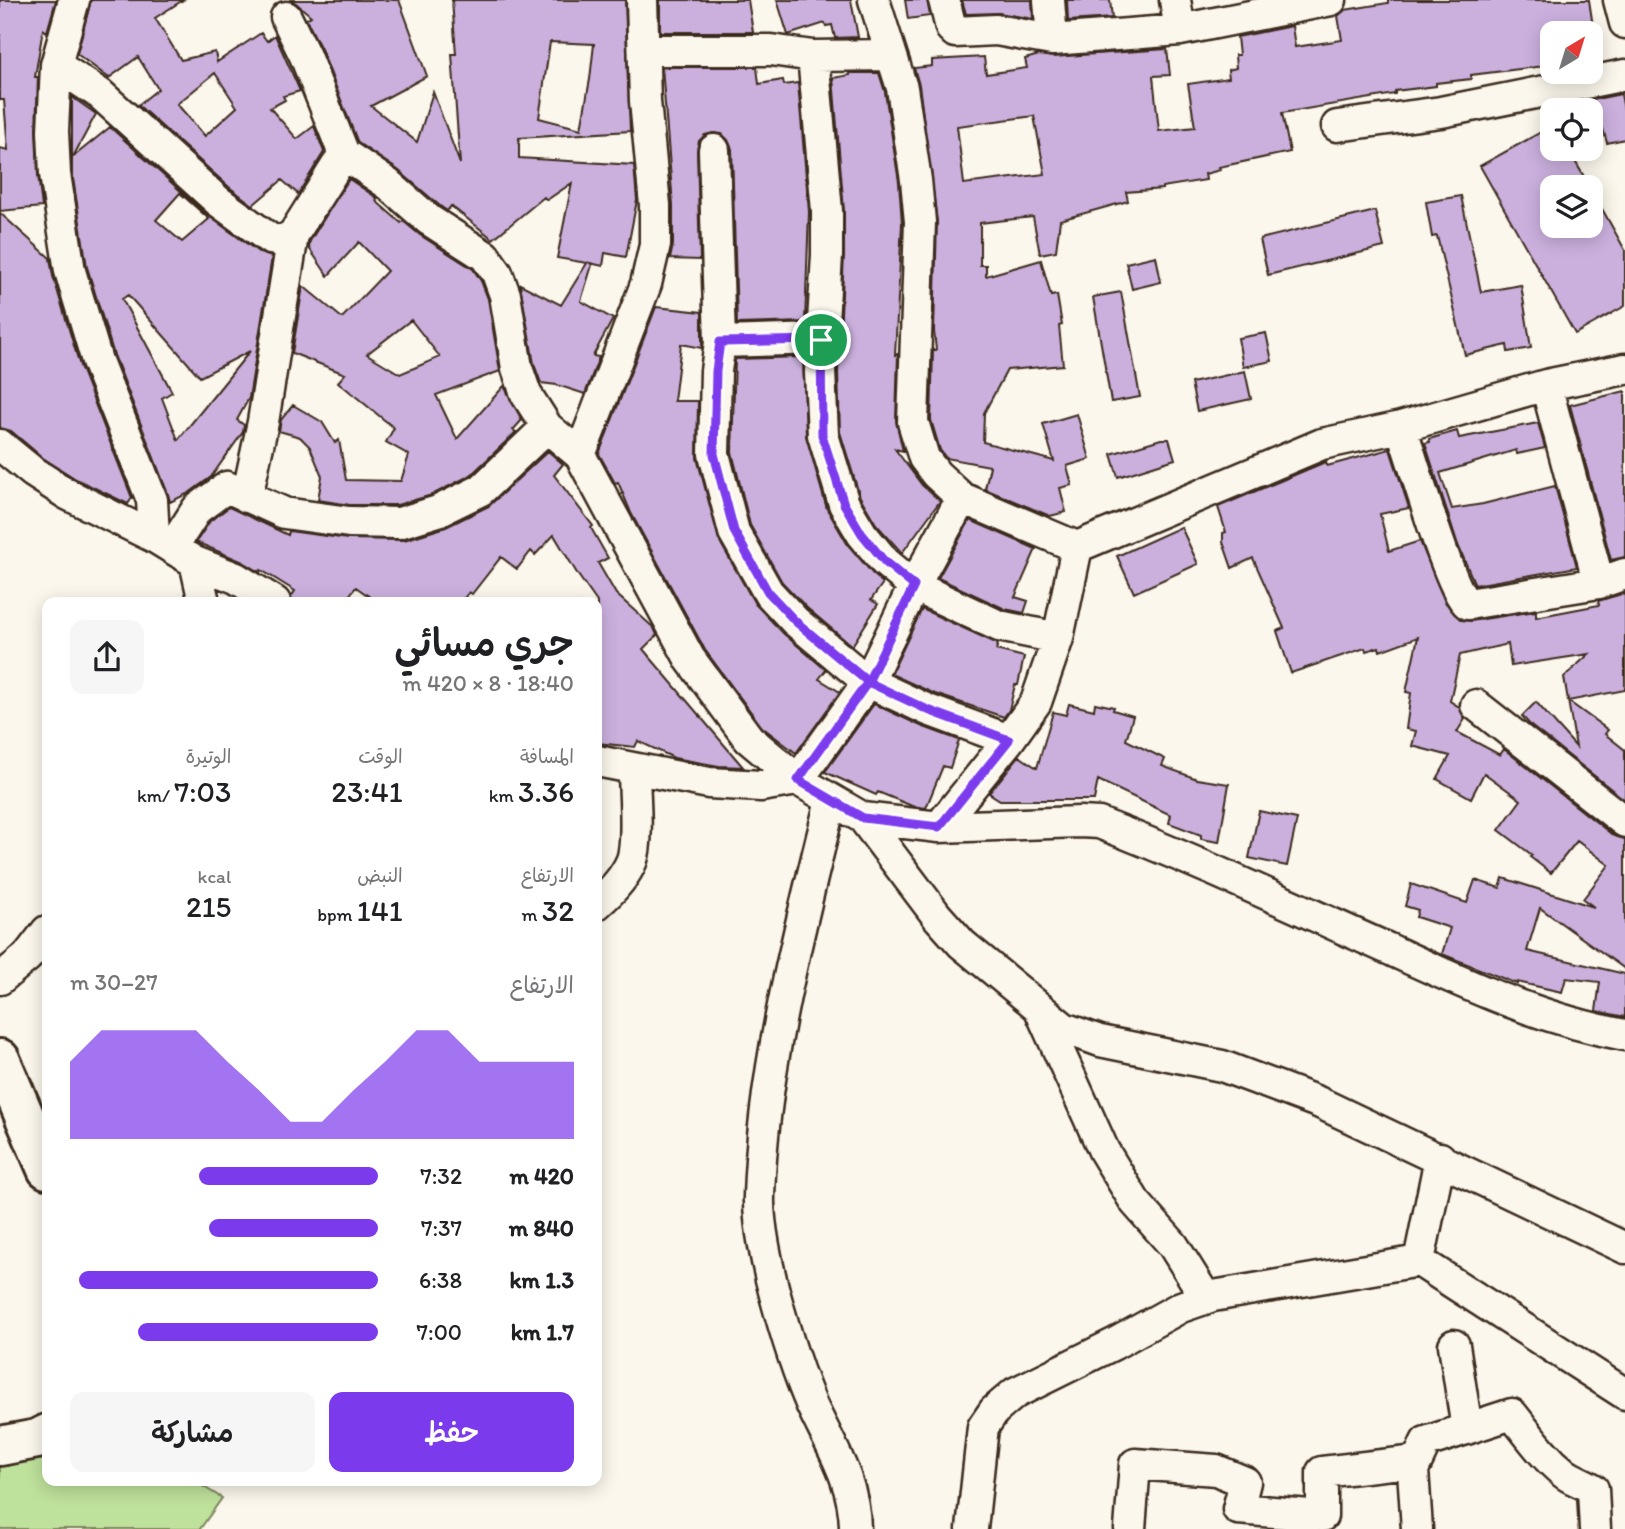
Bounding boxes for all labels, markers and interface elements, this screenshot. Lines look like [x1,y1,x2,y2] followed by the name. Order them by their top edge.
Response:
[1540,21,1603,84] north arrow
[1540,21,1603,238] map controls
[1540,98,1603,161] button: locate
[1540,175,1603,238] button: layers
[791,310,851,370] pin
[802,321,840,359] icon: arrive
[70,620,144,694] button: share
[394,620,574,666] text: جري مسائي
[402,669,574,697] text: 18:40 · 8 × 420 m
[185,745,231,768] text: الوتيرة
[358,745,403,768] text: الوقت
[520,745,574,768] text: المسافة
[174,773,231,810] text: 7:03
[331,773,403,810] text: 23:41
[518,773,574,810] text: 3.36
[137,784,174,807] text: /km
[489,784,518,807] text: km
[357,864,403,887] text: النبض
[521,864,574,887] text: الارتفاع
[198,865,231,888] text: kcal
[186,888,231,925] text: 215
[357,892,403,929] text: 141
[542,892,574,929] text: 32
[317,903,357,926] text: bpm
[522,903,542,926] text: m
[70,968,158,996] text: 27–30 m
[510,971,574,999] text: الارتفاع
[420,1162,462,1190] text: 7:32
[509,1162,574,1190] text: 420 m
[421,1214,462,1242] text: 7:37
[509,1214,574,1242] text: 840 m
[419,1266,462,1294] text: 6:38
[510,1266,574,1294] text: 1.3 km
[417,1318,462,1346] text: 7:00
[511,1318,574,1346] text: 1.7 km
[70,1392,315,1472] button: مشاركة
[329,1392,574,1472] button: حفظ

